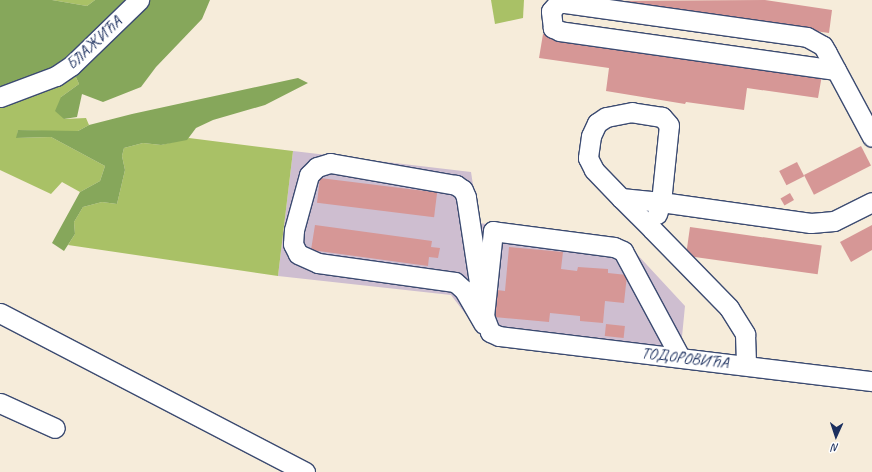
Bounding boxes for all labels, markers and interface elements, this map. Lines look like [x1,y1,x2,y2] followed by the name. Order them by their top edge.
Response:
[62,12,126,74] street label: БЛАЖИЋА
[640,343,730,373] street label: ТОДОРОВИЋА
[816,416,856,456] north arrow
[832,441,839,455] text: N

